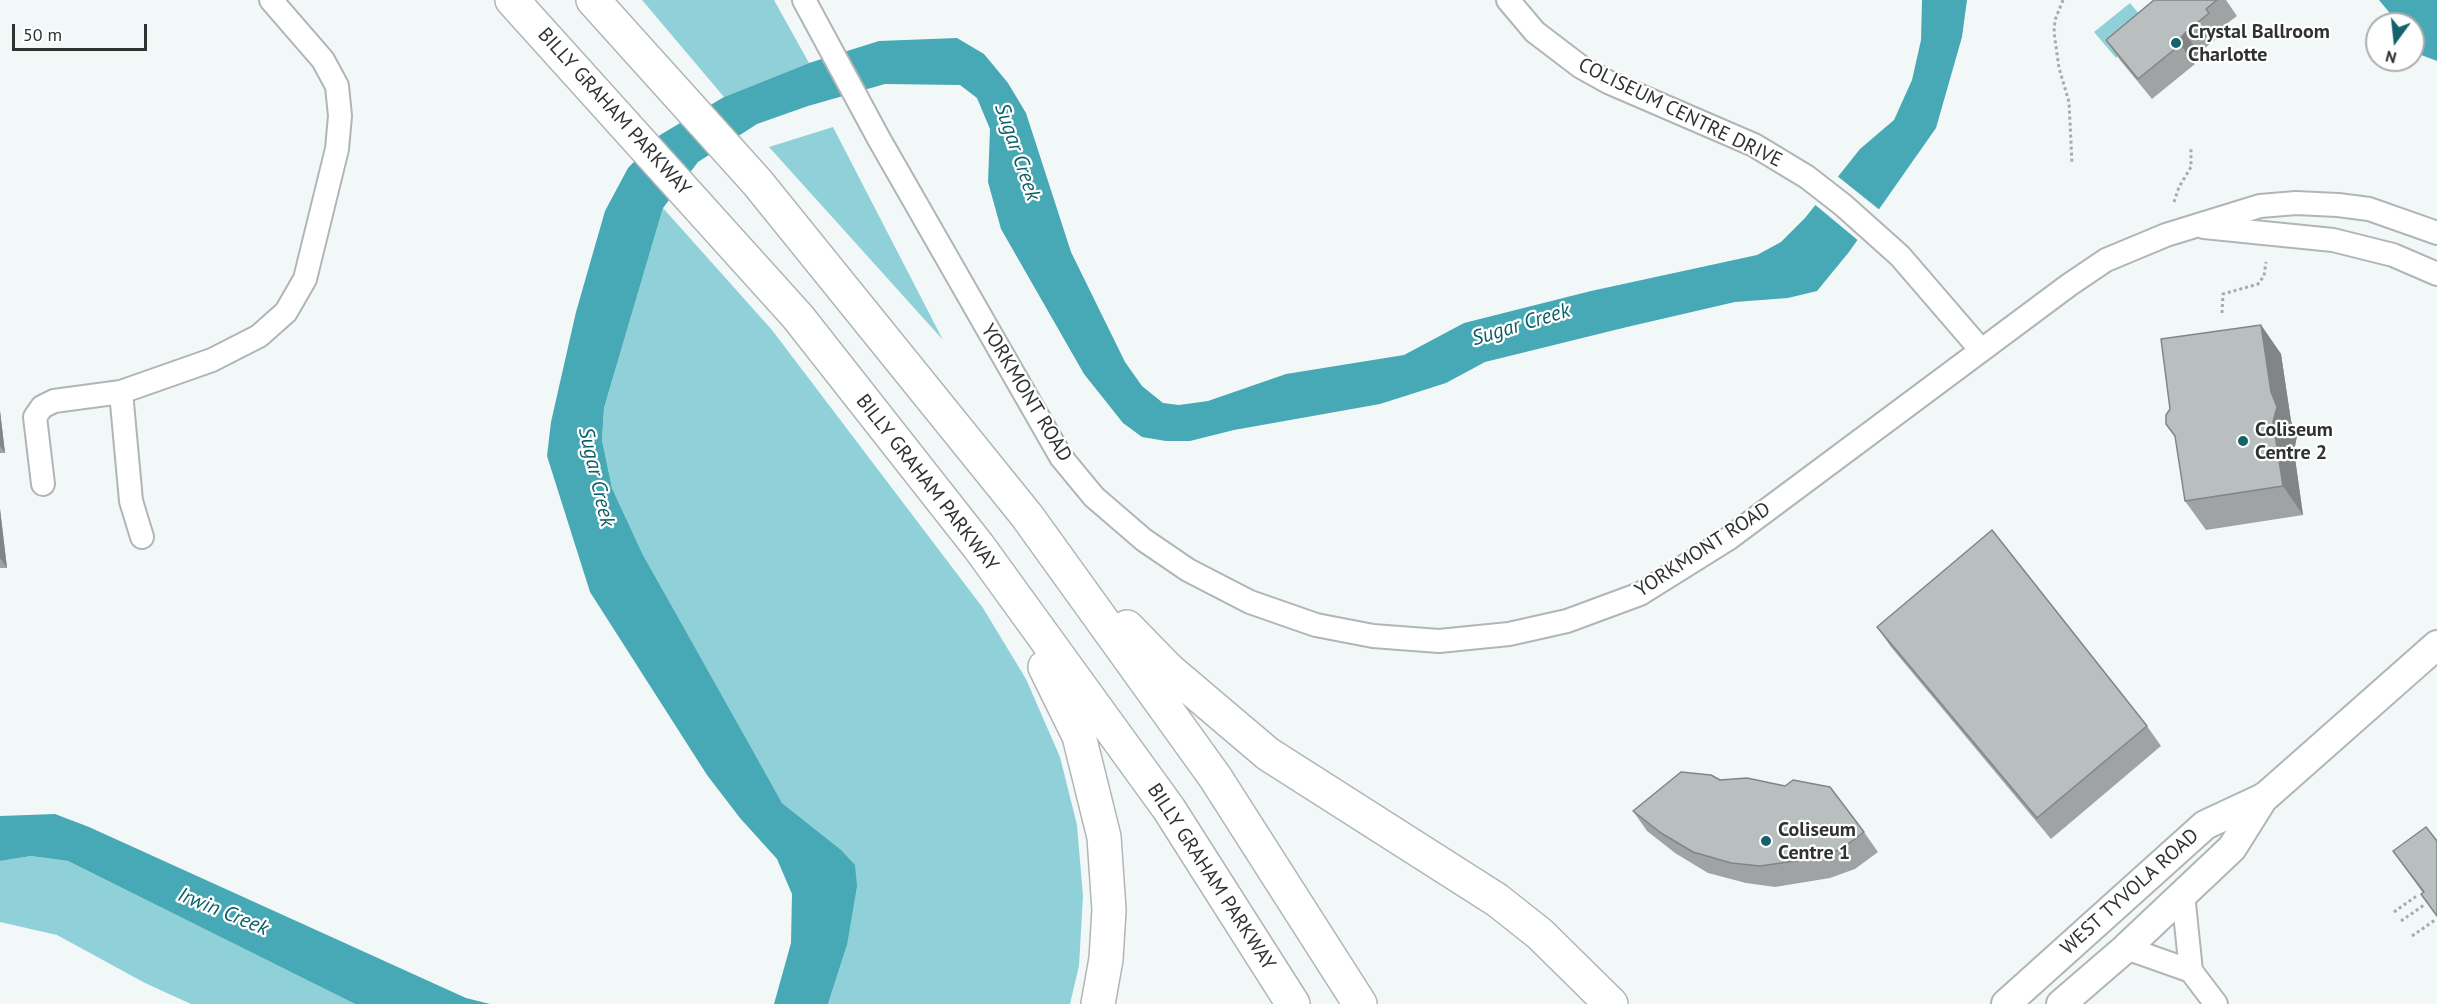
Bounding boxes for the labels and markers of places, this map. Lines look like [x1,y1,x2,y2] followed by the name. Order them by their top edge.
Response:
[2188,20,2330,67] place label: Crystal Ballroom Charlotte
[2169,36,2183,50] marker: Crystal Ballroom Charlotte
[2255,418,2333,465] place label: Coliseum Centre 2
[2236,434,2250,448] marker: Coliseum Centre 2
[1778,818,1856,865] place label: Coliseum Centre 1
[1759,834,1773,848] marker: Coliseum Centre 1

